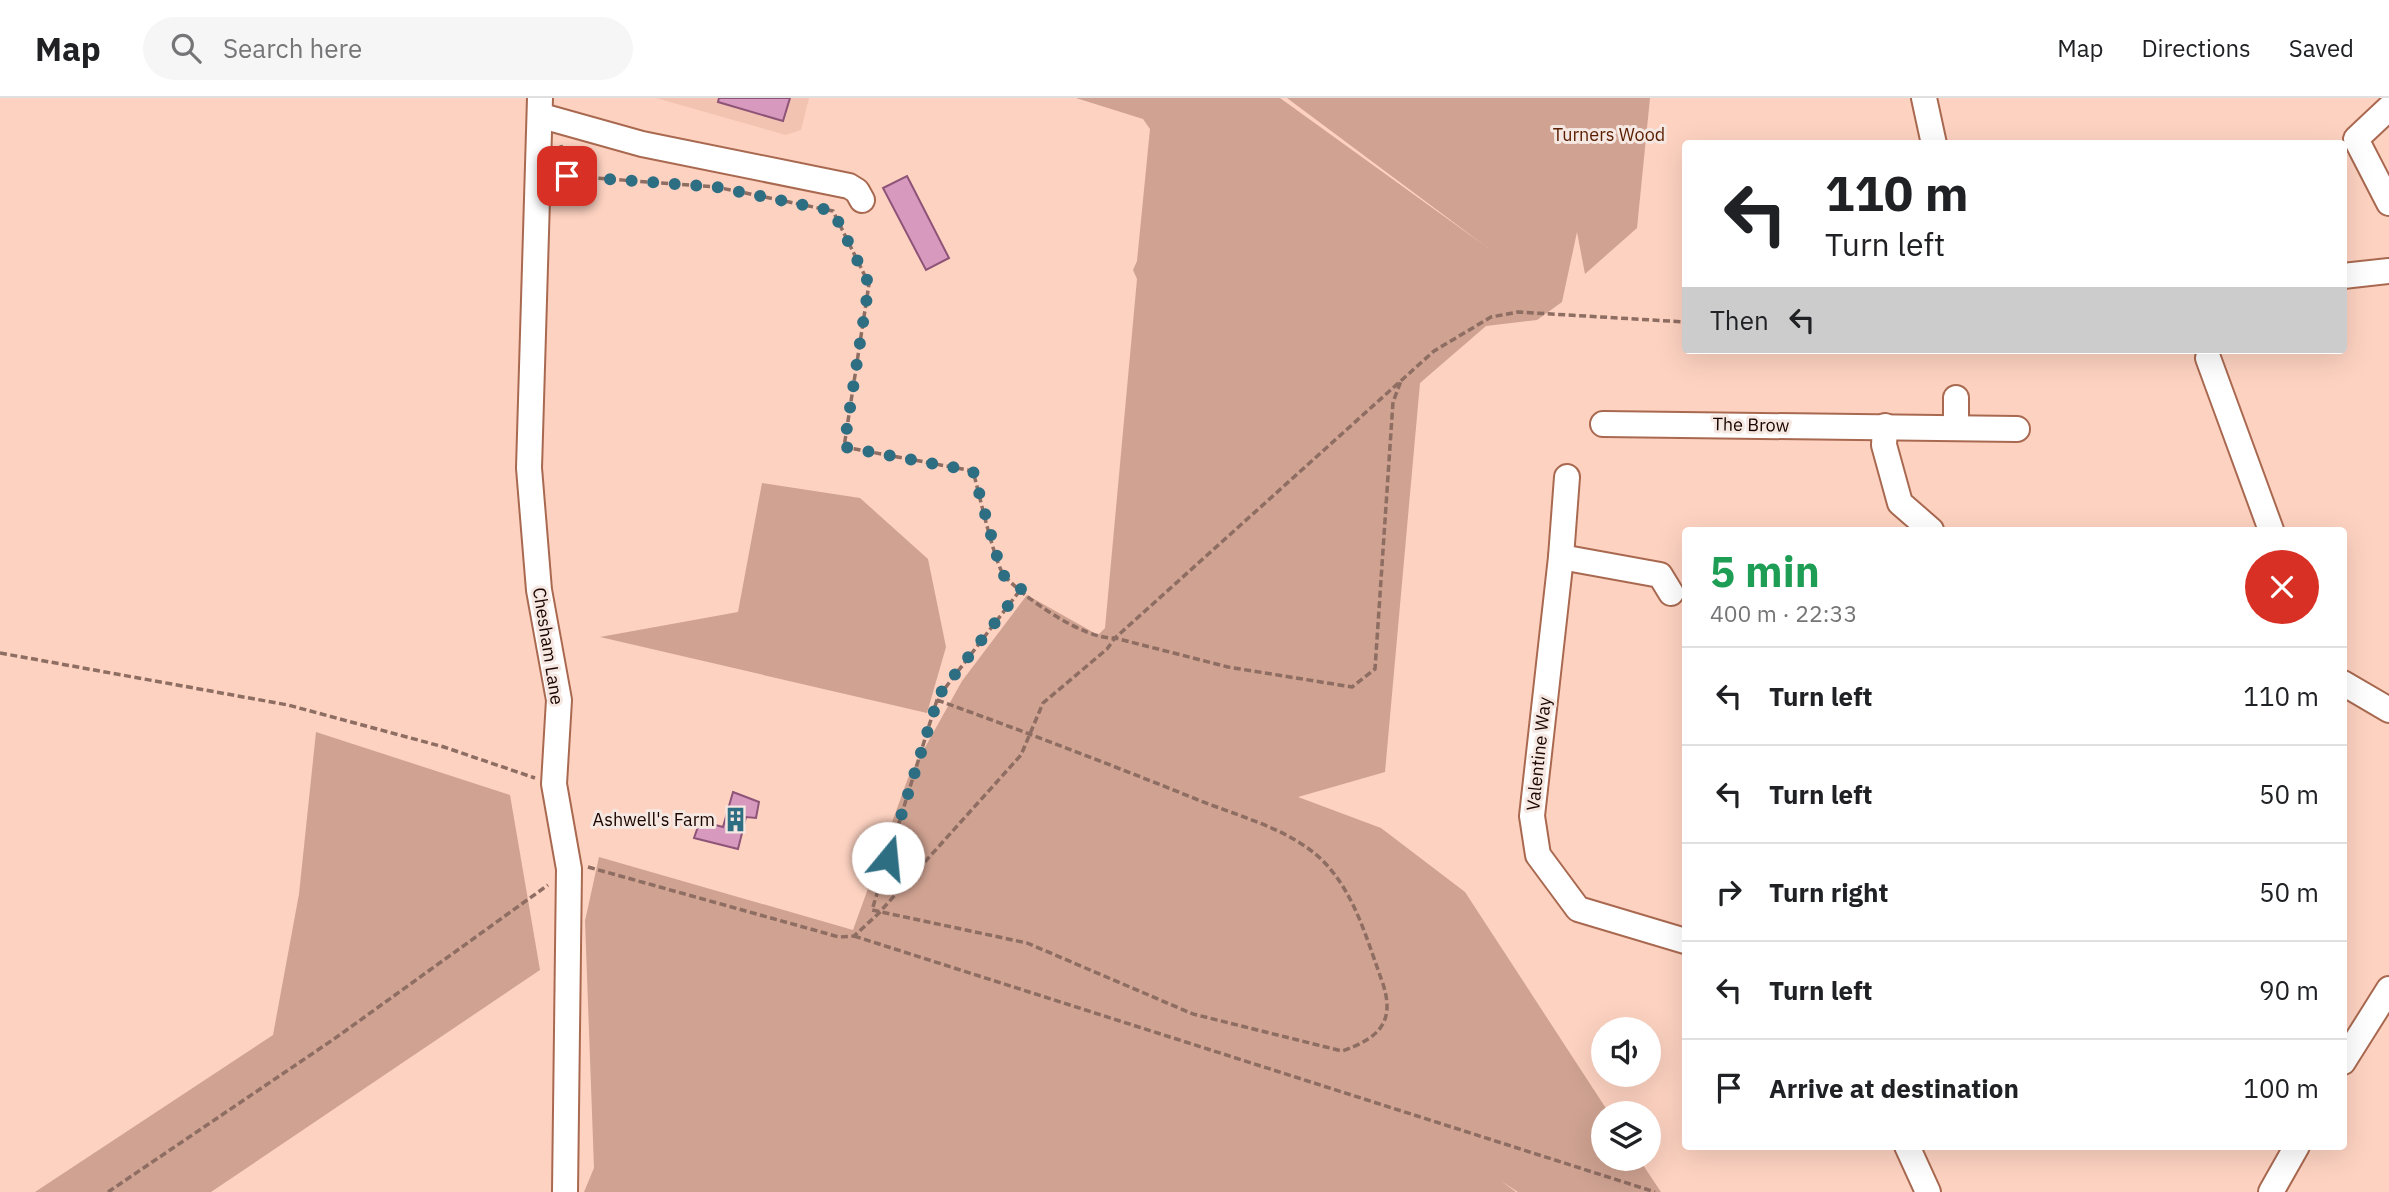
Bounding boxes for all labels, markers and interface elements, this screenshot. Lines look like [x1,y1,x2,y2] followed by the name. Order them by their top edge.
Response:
[143,17,633,80] search box
[35,27,101,70] text: Map
[167,29,205,67] icon: search
[223,31,362,65] text: Search here
[2057,32,2103,64] text: Map
[2141,32,2251,64] text: Directions
[2289,32,2354,64] text: Saved
[1553,123,1665,146] park label: Turners Wood
[537,146,597,206] pin
[548,157,586,195] icon: arrive
[1825,161,1969,224] text: 110 m
[1710,168,1801,259] icon: left
[1825,223,1945,265] text: Turn left
[1783,301,1821,339] icon: left
[1710,303,1769,337] text: Then
[1712,412,1790,437] street label: The Brow
[1710,544,1820,599] text: 5 min
[2245,550,2319,624] button: close
[528,586,569,706] street label: Chesham Lane
[1710,598,1857,628] text: 400 m · 22:33
[1710,677,1748,715] icon: left
[1769,679,1872,713] text: Turn left
[2243,679,2319,713] text: 110 m
[1521,696,1556,812] street label: Valentine Way
[1710,775,1748,813] icon: left
[1769,777,1872,811] text: Turn left
[2259,777,2319,811] text: 50 m
[721,806,749,834] building icon: Ashwell's Farm
[593,808,715,831] place label: Ashwell's Farm
[851,821,925,895] position arrow
[1710,873,1748,911] icon: right
[1769,875,1888,909] text: Turn right
[2259,875,2319,909] text: 50 m
[1710,971,1748,1009] icon: left
[1769,973,1872,1007] text: Turn left
[2259,973,2319,1007] text: 90 m
[1591,1017,1661,1171] map controls
[1591,1017,1661,1087] button: sound
[1710,1069,1748,1107] icon: arrive
[1769,1071,2019,1105] text: Arrive at destination
[2243,1071,2319,1105] text: 100 m
[1591,1101,1661,1171] button: layers

